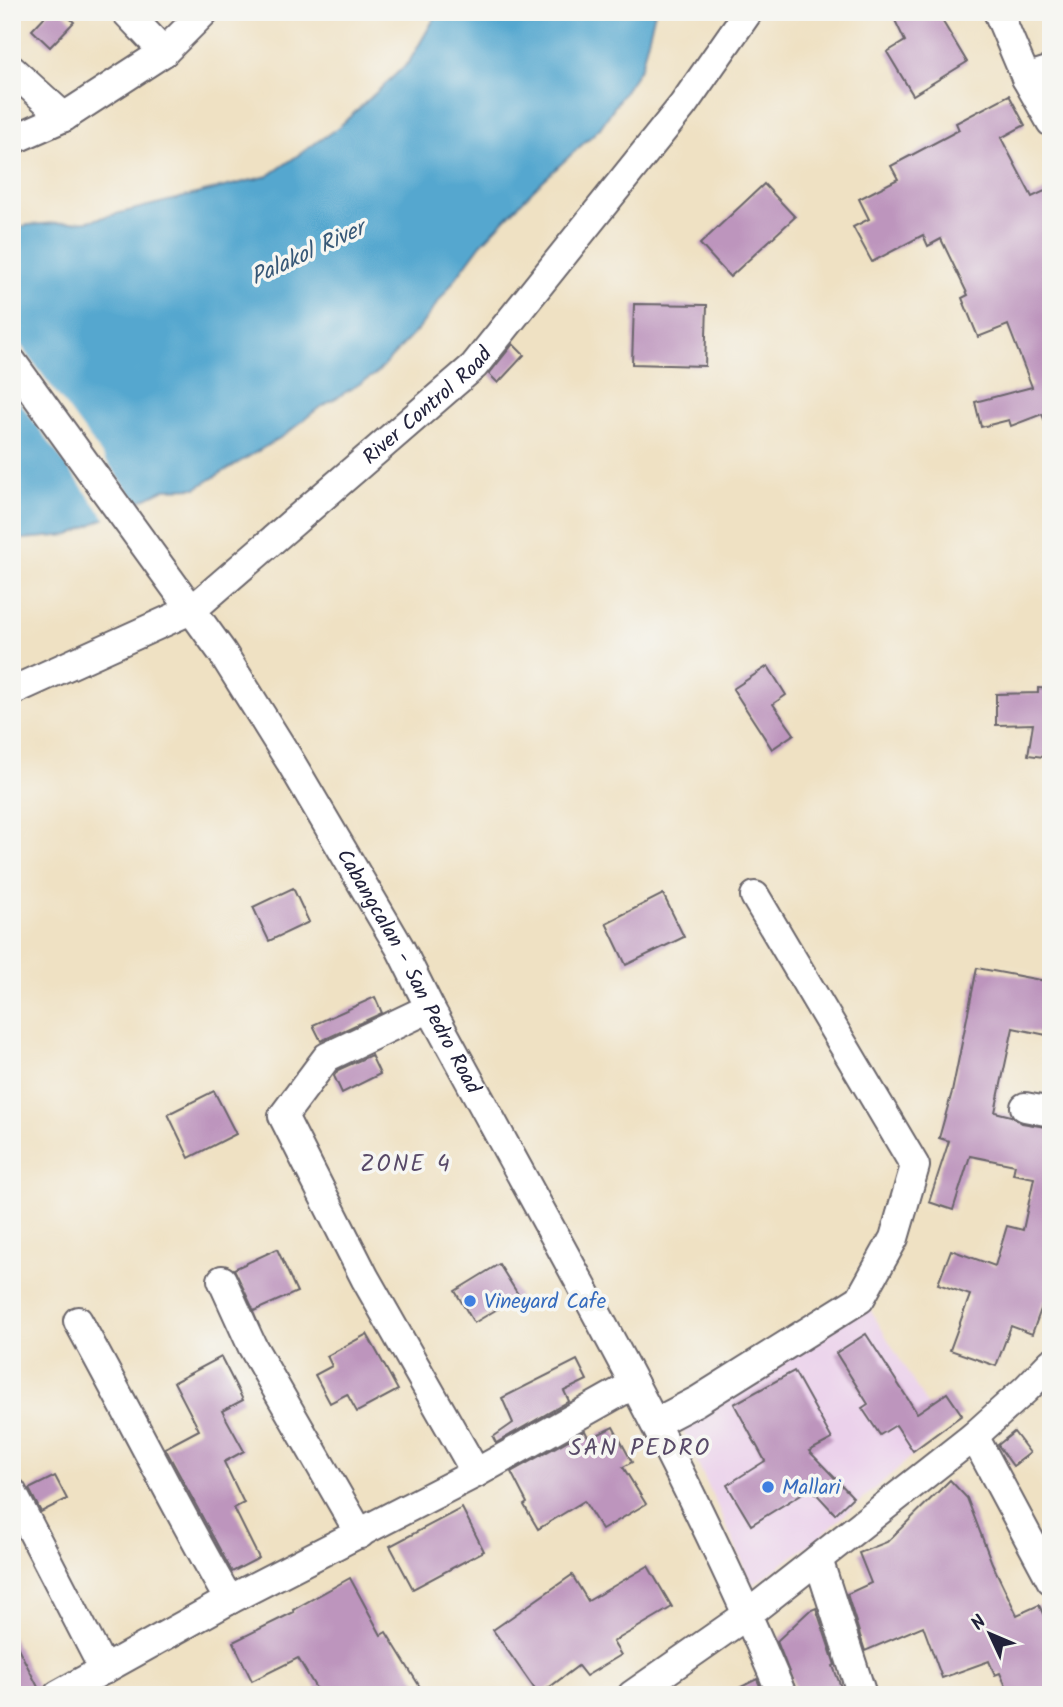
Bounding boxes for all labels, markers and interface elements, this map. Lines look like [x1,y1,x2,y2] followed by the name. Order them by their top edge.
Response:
[245,210,375,296] water label: Palakol River
[356,340,502,473] street label: River Control Road
[327,843,489,1101] street label: Cabangcalan - San Pedro Road
[360,1147,452,1183] district label: ZONE 4
[484,1286,607,1319] place label: Vineyard Cafe
[462,1293,478,1309] marker: Vineyard Cafe
[569,1429,711,1468] district label: SAN PEDRO
[782,1472,842,1505] place label: Mallari
[760,1479,776,1495] marker: Mallari
[954,1598,1024,1668] north arrow
[964,1609,994,1638] text: N

